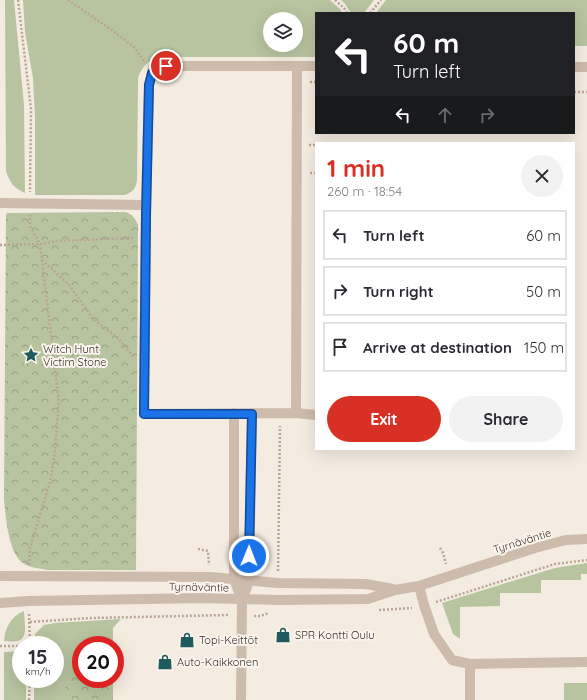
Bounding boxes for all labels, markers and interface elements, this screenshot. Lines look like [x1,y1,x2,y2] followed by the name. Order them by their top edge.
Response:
[263,12,303,52] map controls
[263,12,303,52] button: layers
[393,25,459,60] text: 60 m
[327,28,379,80] icon: left
[149,49,183,83] pin
[155,55,177,77] icon: arrive
[393,60,461,83] text: Turn left
[392,104,414,126] icon: left
[434,104,456,126] icon: ahead
[476,104,498,126] icon: right
[327,153,385,183] text: 1 min
[521,155,563,197] button: close
[327,183,402,199] text: 260 m · 18:54
[329,224,351,246] icon: left
[363,226,425,245] text: Turn left
[526,226,561,245] text: 60 m
[329,280,351,302] icon: right
[363,282,434,301] text: Turn right
[526,282,561,301] text: 50 m
[329,336,351,358] icon: arrive
[363,338,512,357] text: Arrive at destination
[524,338,564,357] text: 150 m
[43,342,107,369] place label: Witch Hunt Victim Stone
[22,346,40,364] place icon: Witch Hunt Victim Stone
[327,396,441,442] button: Exit
[449,396,563,442] button: Share
[491,526,553,556] street label: Tyrnäväntie
[228,535,270,577] position arrow
[169,579,229,595] street label: Tyrnäväntie
[274,626,292,644] shop icon: SPR Kontti Oulu
[295,628,375,642] place label: SPR Kontti Oulu
[178,631,196,649] shop icon: Topi-Keittöt
[199,633,258,647] place label: Topi-Keittöt
[72,636,124,688] speed limit sign: 20
[28,644,48,669] text: 15
[156,653,174,671] shop icon: Auto-Kaikkonen
[177,655,258,669] place label: Auto-Kaikkonen
[25,665,51,678] text: km/h

